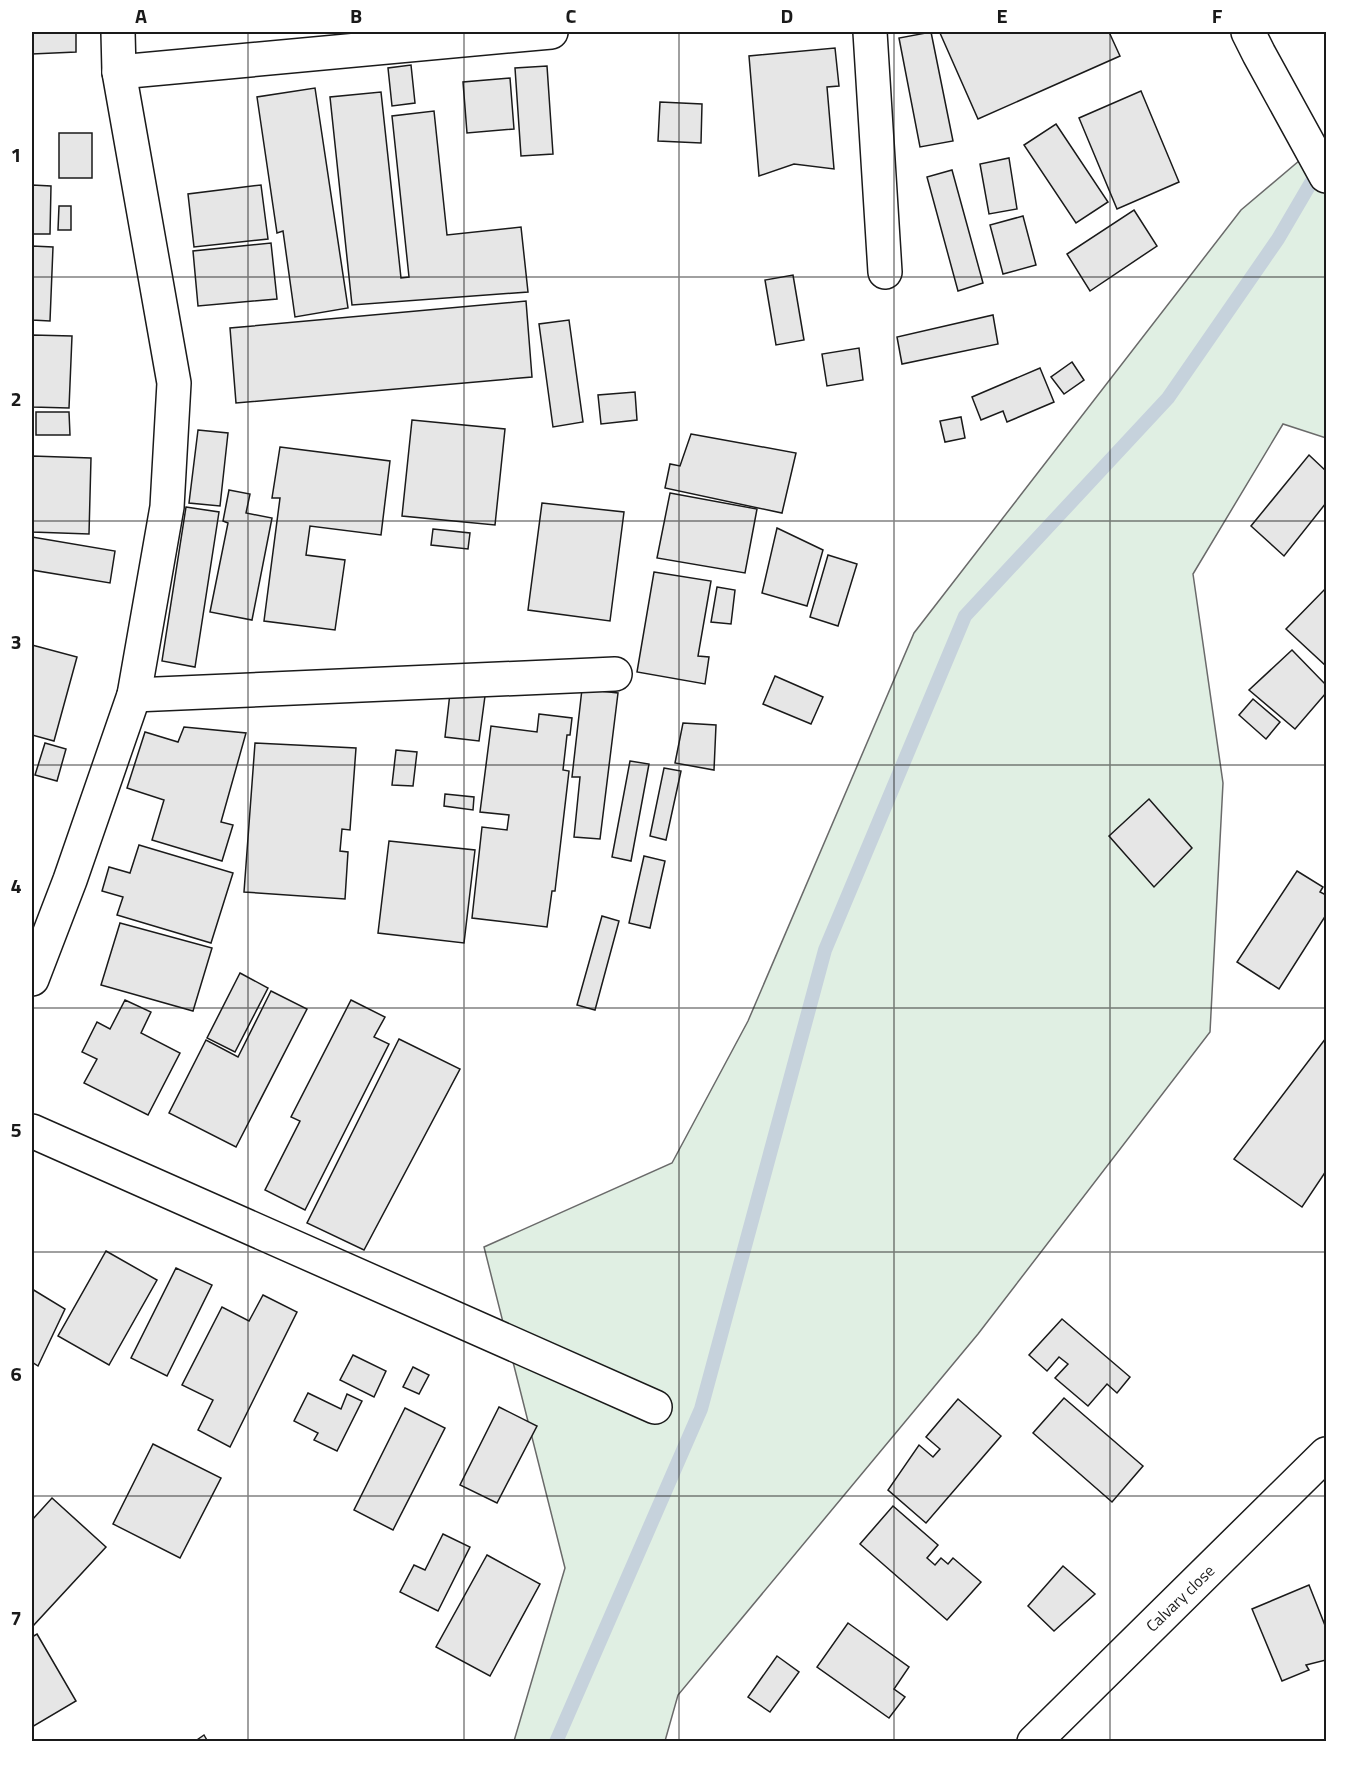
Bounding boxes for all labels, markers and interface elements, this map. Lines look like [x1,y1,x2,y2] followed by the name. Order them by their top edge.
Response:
[135,0,147,31] text: A
[350,0,362,31] text: B
[566,0,577,31] text: C
[781,0,793,31] text: D
[996,0,1008,31] text: E
[1212,0,1223,31] text: F
[10,139,22,170] text: 1
[10,383,22,414] text: 2
[10,626,22,657] text: 3
[10,870,22,901] text: 4
[10,1114,22,1145] text: 5
[10,1358,22,1389] text: 6
[1140,1559,1220,1637] street label: Calvary close
[10,1602,22,1633] text: 7

